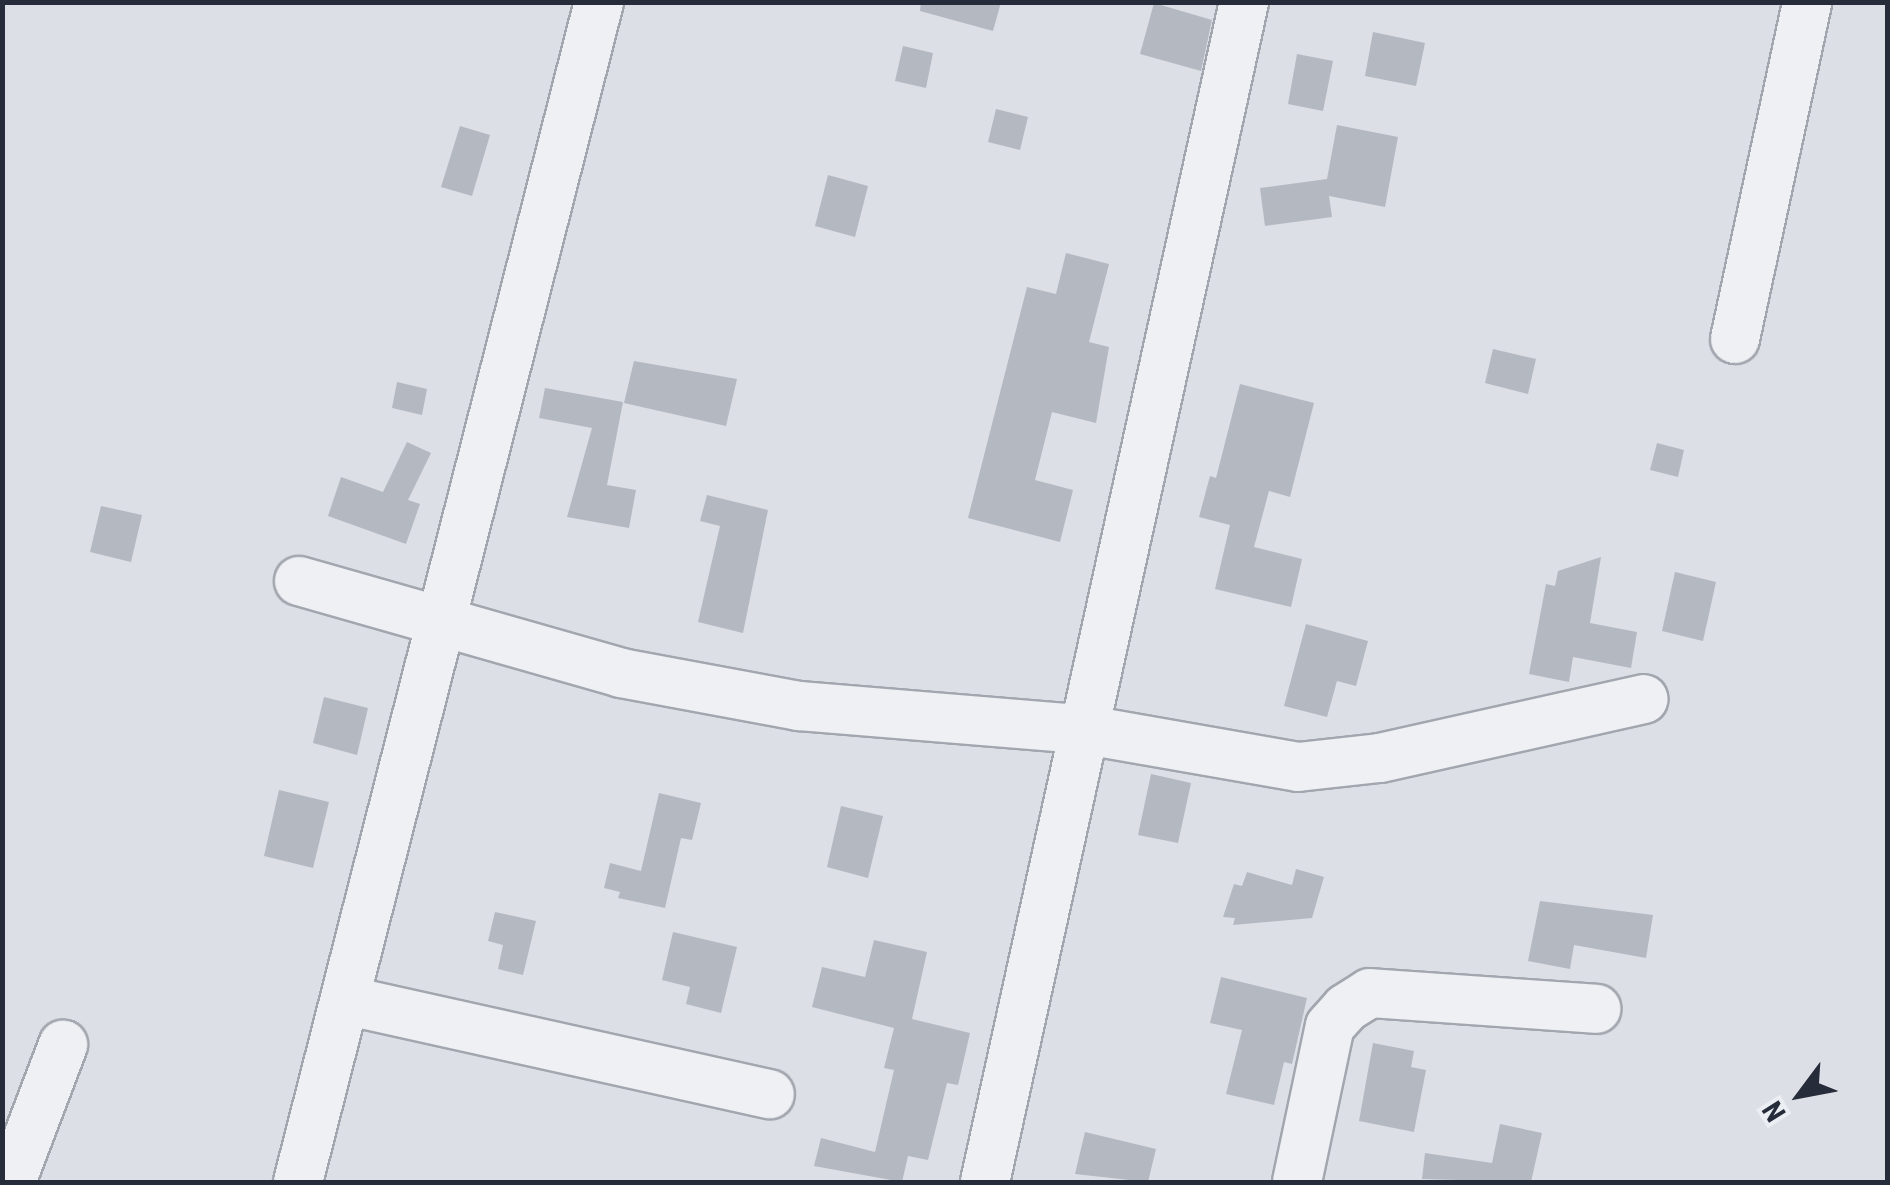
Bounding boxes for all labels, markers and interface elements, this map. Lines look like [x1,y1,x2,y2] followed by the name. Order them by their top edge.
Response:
[1750,1045,1850,1145] north arrow
[1756,1095,1793,1127] text: N

